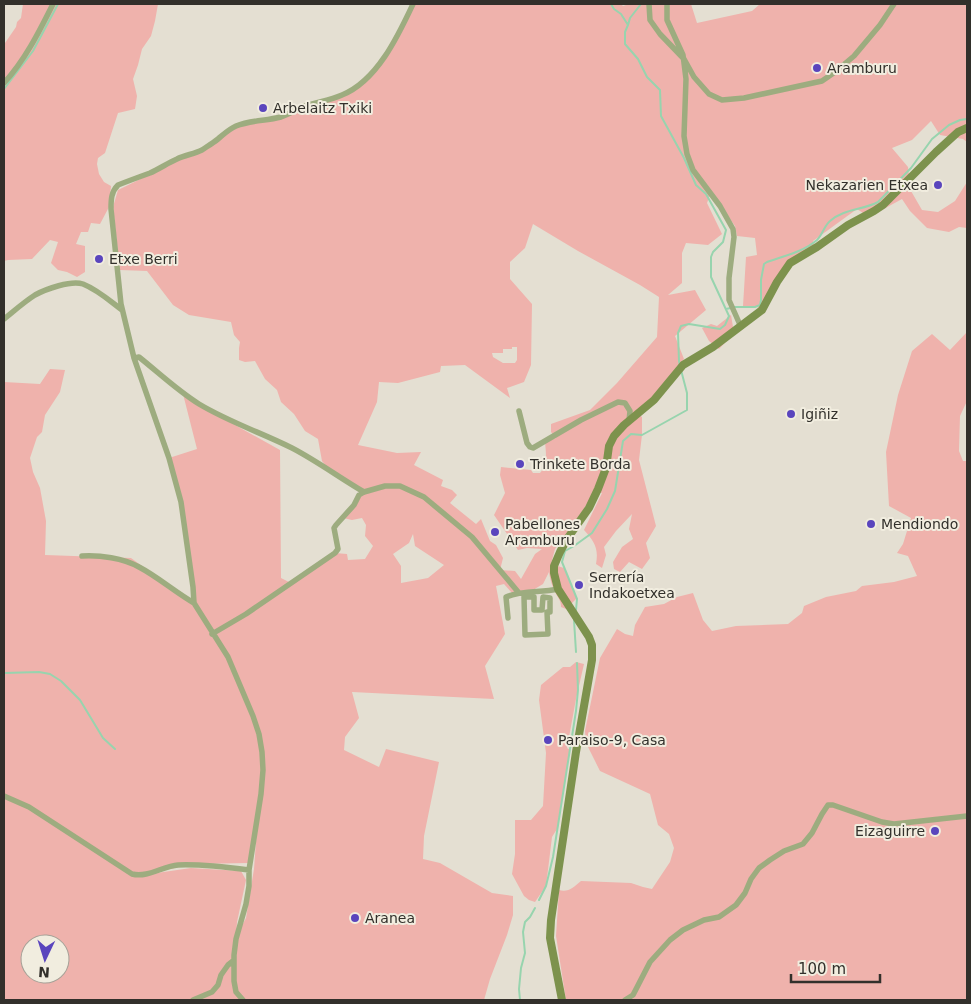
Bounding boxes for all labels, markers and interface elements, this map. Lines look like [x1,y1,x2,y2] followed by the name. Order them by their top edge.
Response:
[827,60,897,76] place label: Aramburu
[811,62,823,74] marker: Aramburu
[273,100,372,116] place label: Arbelaitz Txiki
[257,102,269,114] marker: Arbelaitz Txiki
[806,177,928,193] place label: Nekazarien Etxea
[932,179,944,191] marker: Nekazarien Etxea
[109,251,178,267] place label: Etxe Berri
[93,253,105,265] marker: Etxe Berri
[801,406,838,422] place label: Igiñiz
[785,408,797,420] marker: Igiñiz
[529,456,631,472] place label: Trinkete Borda
[514,458,526,470] marker: Trinkete Borda
[505,516,580,548] place label: Pabellones Aramburu
[881,516,958,532] place label: Mendiondo
[865,518,877,530] marker: Mendiondo
[489,526,501,538] marker: Pabellones Aramburu
[589,569,675,601] place label: Serrería Indakoetxea
[573,579,585,591] marker: Serrería Indakoetxea
[558,732,666,748] place label: Paraiso-9, Casa
[542,734,554,746] marker: Paraiso-9, Casa
[855,823,925,839] place label: Eizaguirre
[929,825,941,837] marker: Eizaguirre
[365,910,415,926] place label: Aranea
[349,912,361,924] marker: Aranea
[20,934,70,984] north arrow
[791,952,880,984] scale bar
[798,960,846,978] text: 100 m
[38,964,50,980] text: N

